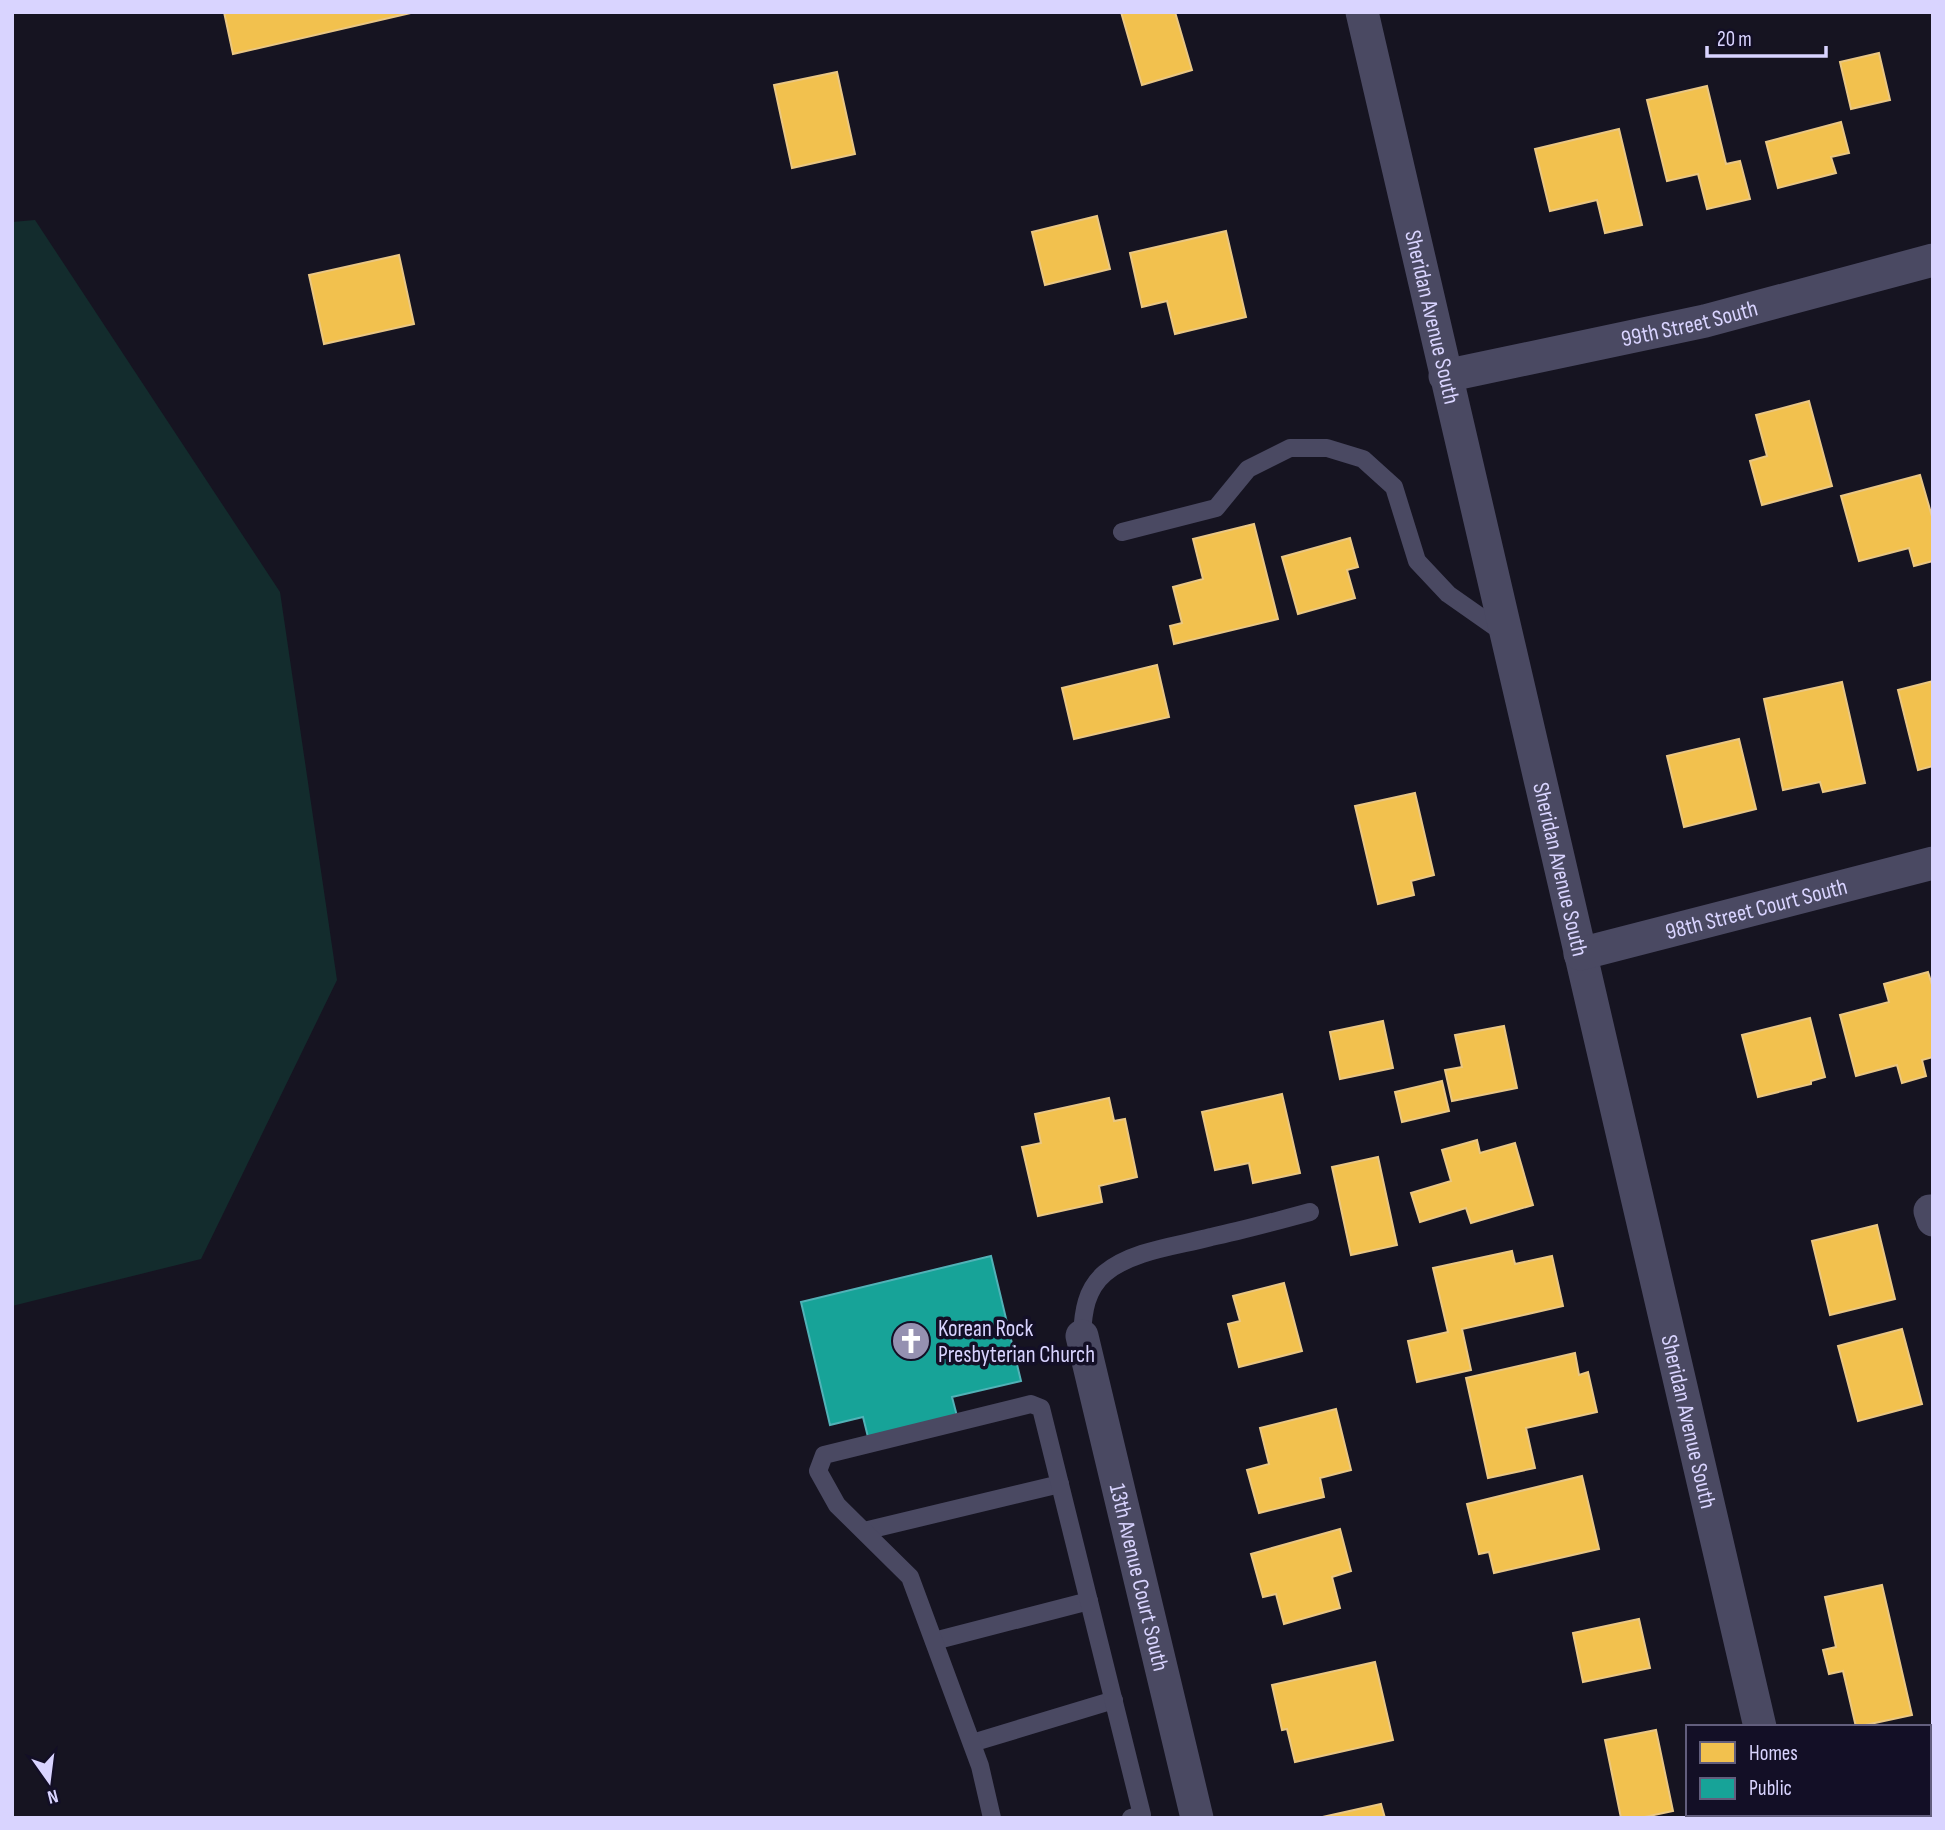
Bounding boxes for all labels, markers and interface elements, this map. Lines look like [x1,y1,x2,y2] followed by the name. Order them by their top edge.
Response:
[1707,14,1826,58] scale bar
[1717,27,1752,52] text: 20 m
[1398,227,1466,407] street label: Sheridan Avenue South
[1619,295,1761,353] street label: 99th Street South
[1526,780,1594,959] street label: Sheridan Avenue South
[1663,873,1850,946] street label: 98th Street Court South
[938,1315,1095,1369] place label: Korean Rock Presbyterian Church
[890,1320,932,1362] church icon: Korean Rock Presbyterian Church
[1654,1332,1722,1511] street label: Sheridan Avenue South
[1103,1481,1174,1674] street label: 13th Avenue Court South
[1686,1725,1931,1816] legend
[1749,1741,1798,1766] text: Homes
[14,1746,84,1816] north arrow
[1749,1776,1792,1801] text: Public
[45,1784,60,1808] text: N

